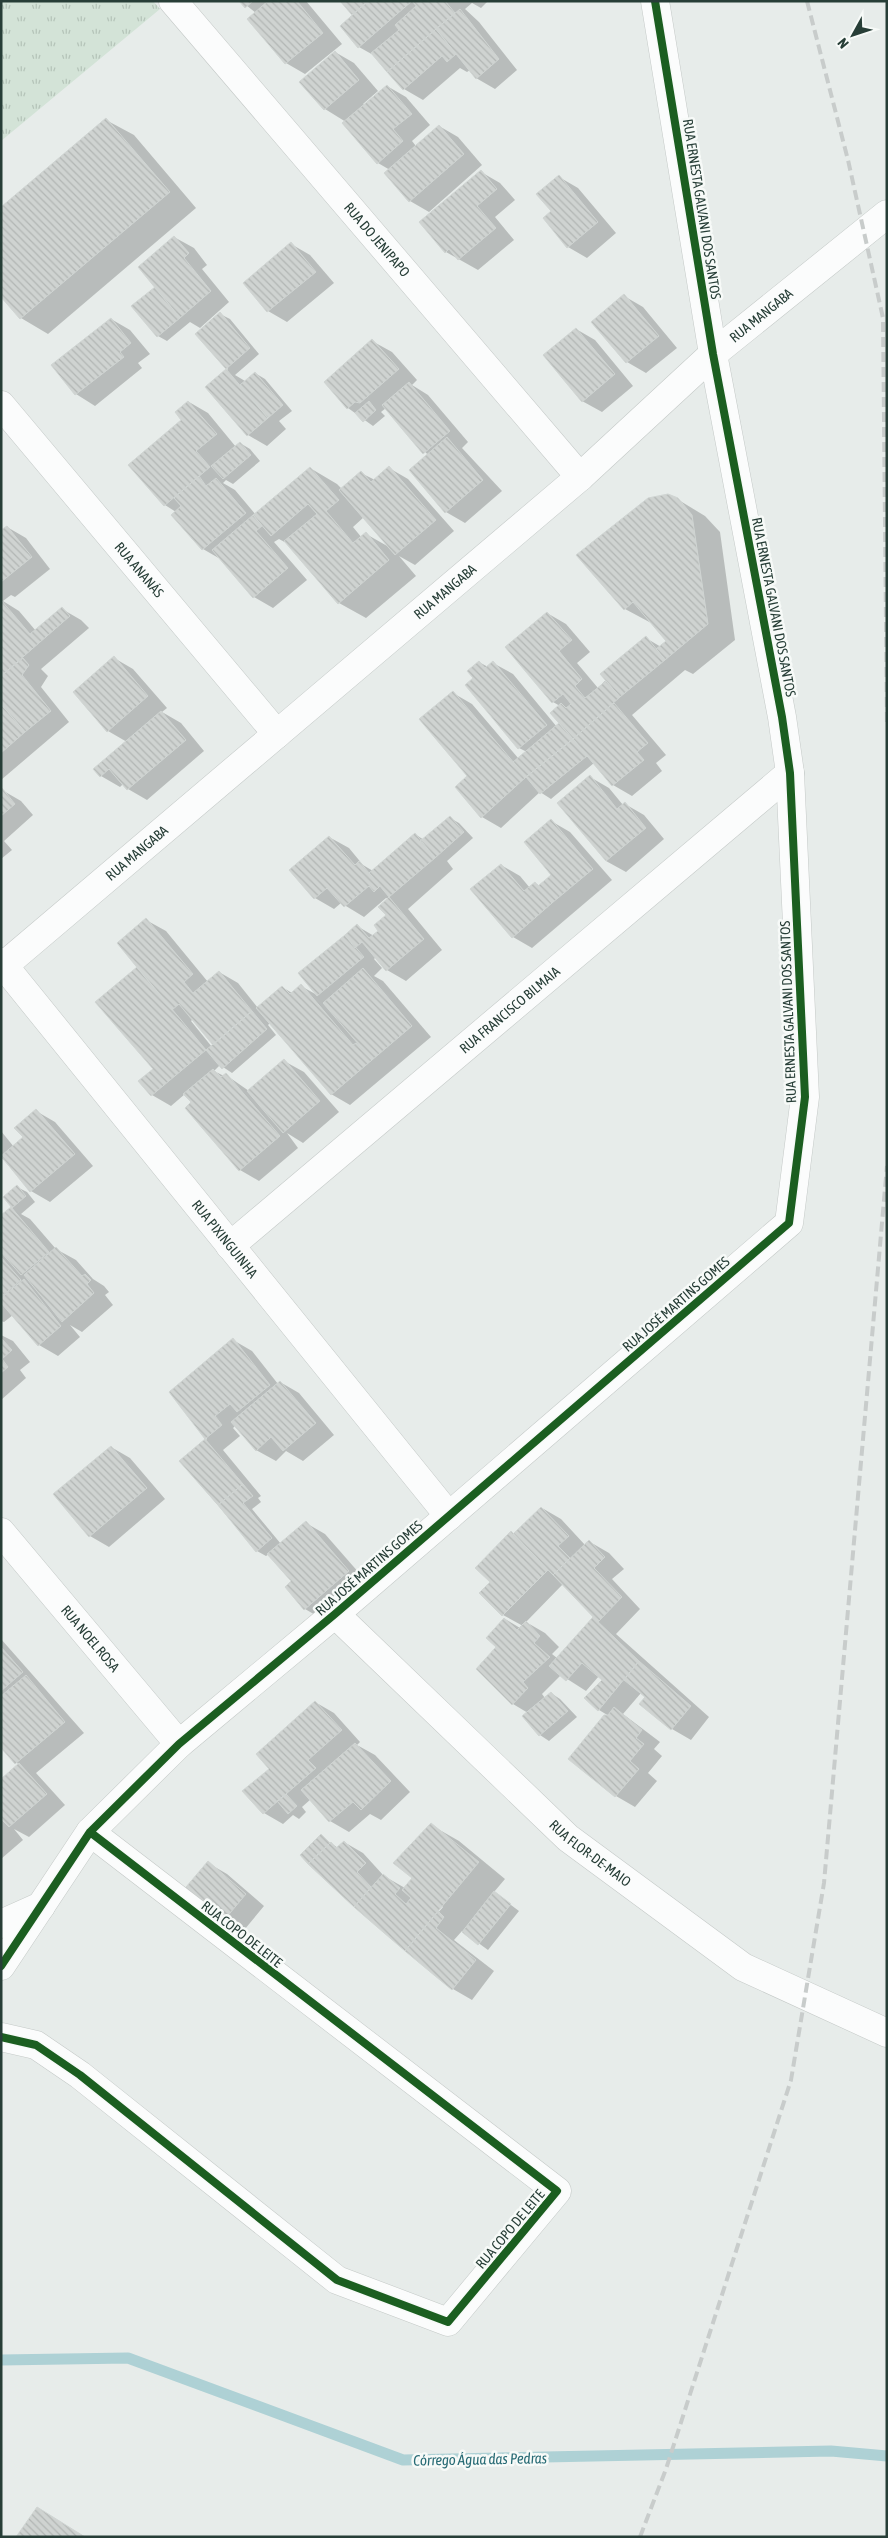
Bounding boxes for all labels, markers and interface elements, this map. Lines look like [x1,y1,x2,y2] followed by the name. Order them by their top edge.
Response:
[828,10,878,60] north arrow
[834,35,852,52] text: N
[680,118,724,300] street label: RUA ERNESTA GALVANI DOS SANTOS
[341,199,413,280] street label: RUA DO JENIPAPO
[726,285,796,346] street label: RUA MANGABA
[749,516,799,698] street label: RUA ERNESTA GALVANI DOS SANTOS
[111,539,167,601] street label: RUA ANANÁS
[411,561,479,622] street label: RUA MANGABA
[102,822,171,884] street label: RUA MANGABA
[777,920,799,1103] street label: RUA ERNESTA GALVANI DOS SANTOS
[456,963,563,1057] street label: RUA FRANCISCO BILMAIA
[189,1197,261,1281] street label: RUA PIXINGUINHA
[619,1253,733,1355] street label: RUA JOSÉ MARTINS GOMES
[312,1517,426,1619] street label: RUA JOSÉ MARTINS GOMES
[58,1602,123,1675] street label: RUA NOEL ROSA
[546,1817,634,1890] street label: RUA FLOR-DE-MAIO
[198,1898,286,1970] street label: RUA COPO DE LEITE
[472,2186,548,2272] street label: RUA COPO DE LEITE
[413,2449,547,2469] water label: Córrego Água das Pedras

